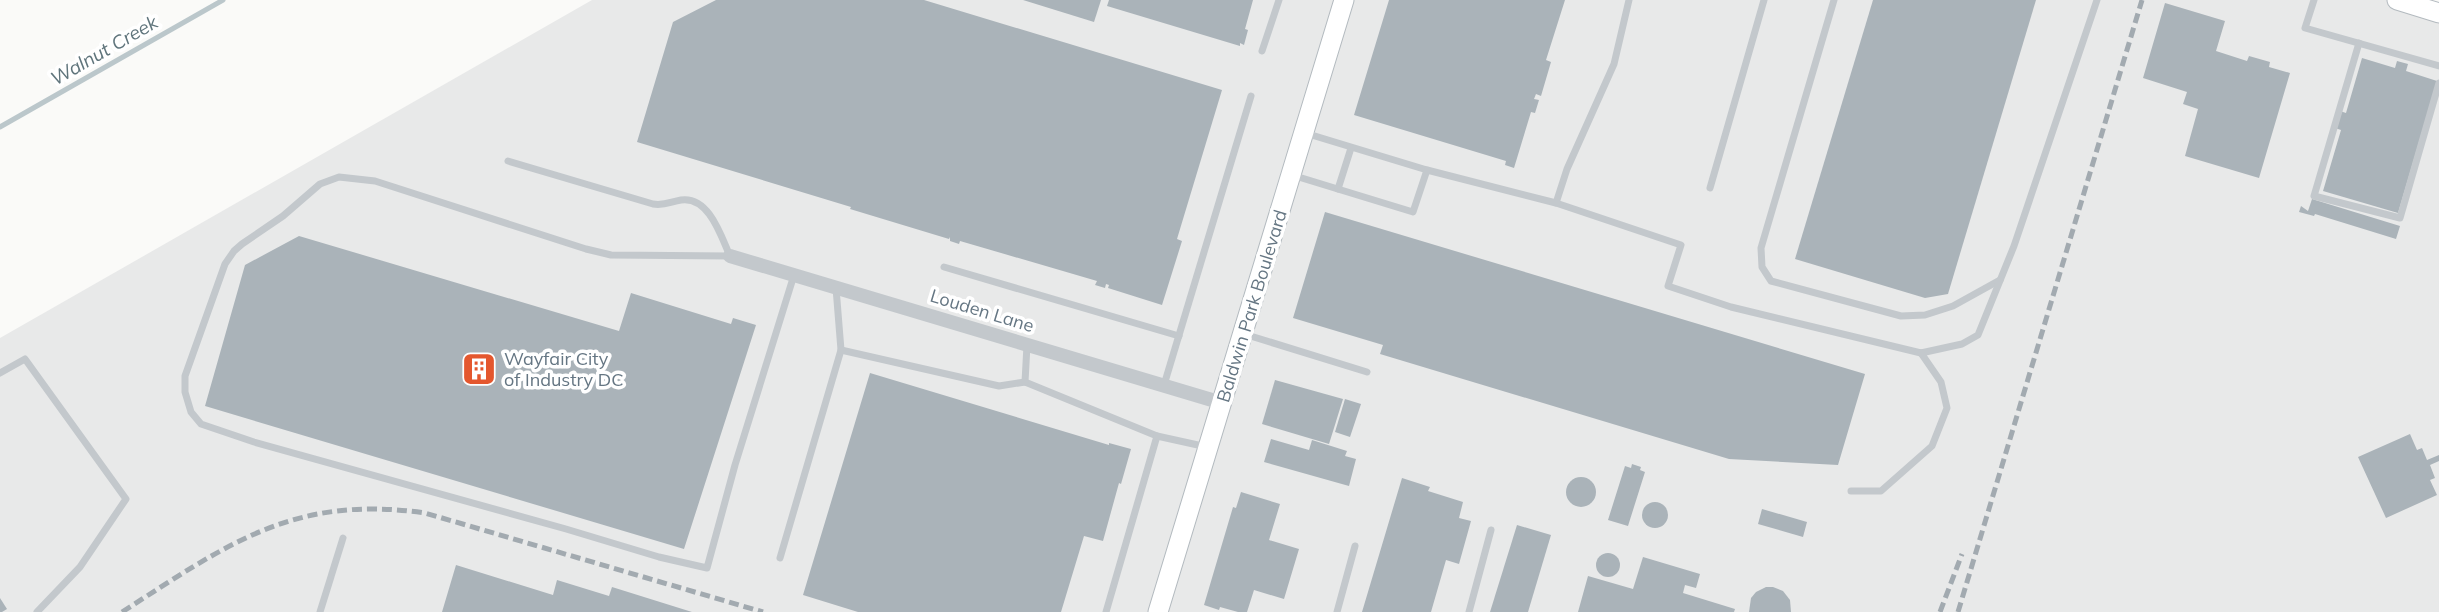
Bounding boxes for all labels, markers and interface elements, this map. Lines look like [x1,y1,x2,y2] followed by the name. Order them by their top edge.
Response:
[46,9,163,90] water label: Walnut Creek
[1211,207,1292,405] street label: Baldwin Park Boulevard
[928,284,1037,337] street label: Louden Lane
[504,347,624,391] place label: Wayfair City of Industry DC
[460,350,498,388] building icon: Wayfair City of Industry DC

